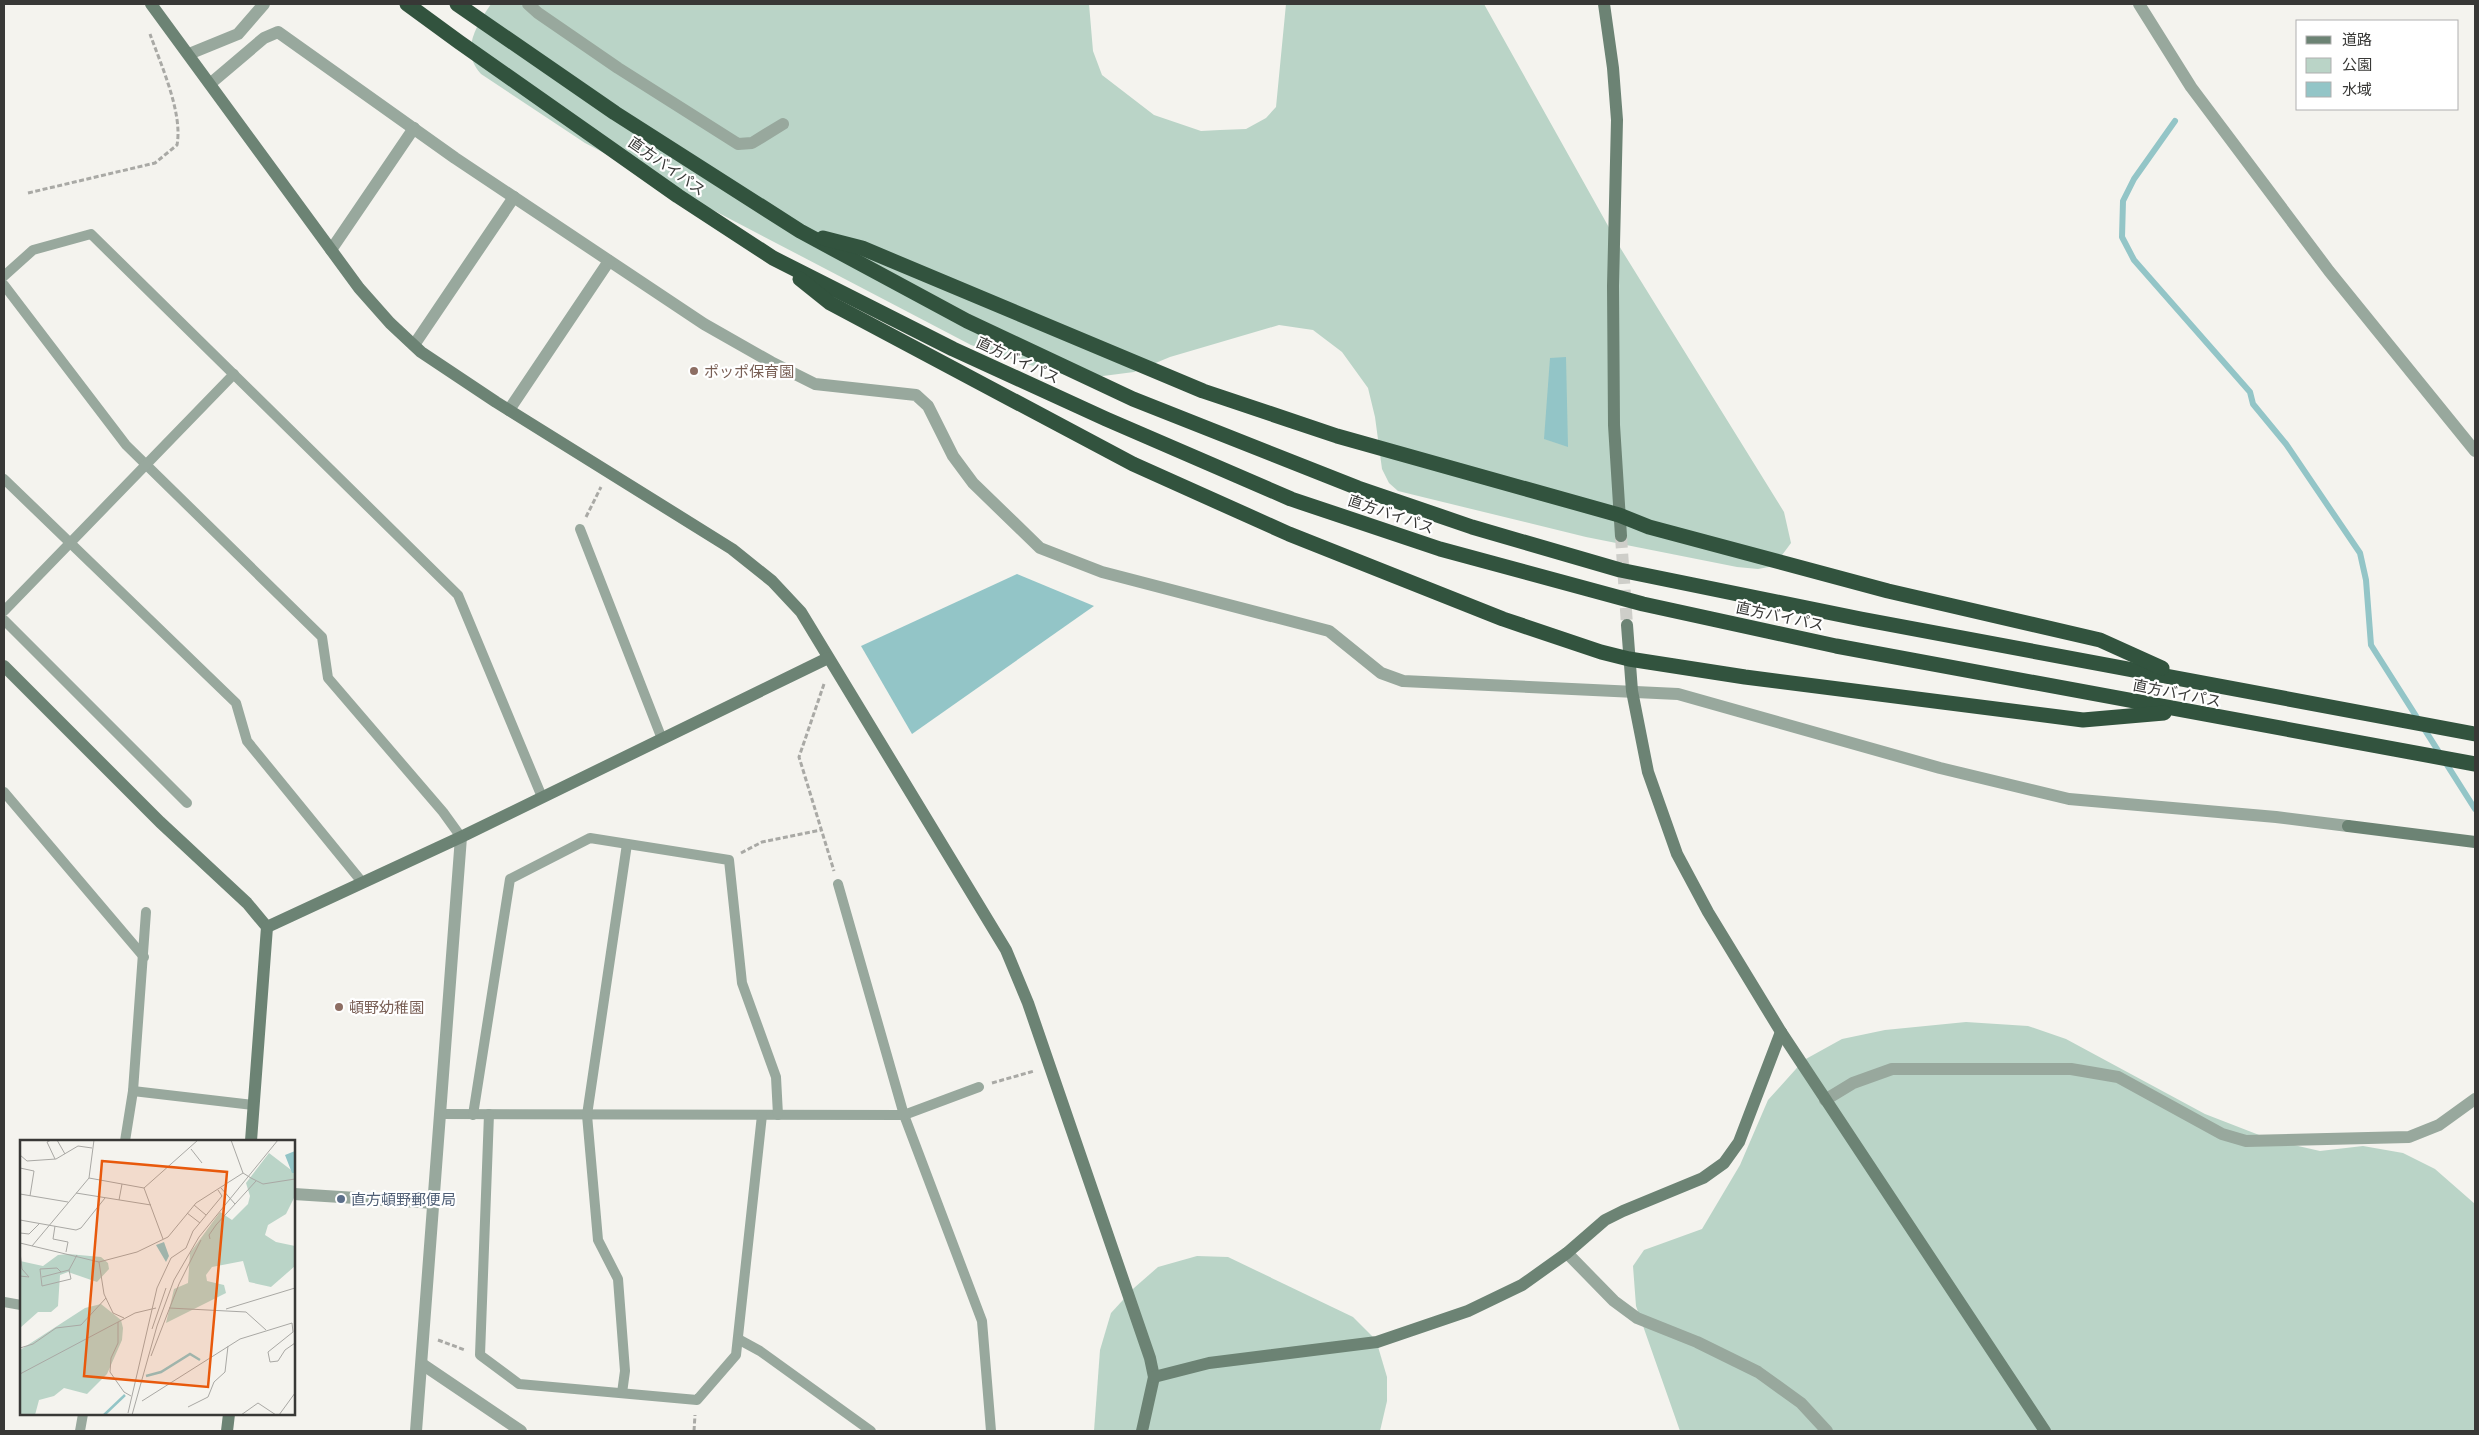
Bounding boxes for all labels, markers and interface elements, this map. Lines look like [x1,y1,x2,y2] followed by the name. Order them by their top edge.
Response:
[2296,20,2459,110] legend
[2342,30,2372,49] text: 道路
[2342,55,2372,74] text: 公園
[2342,80,2372,99] text: 水域
[625,132,709,200] street label: 直方バイパス
[973,332,1063,388] street label: 直方バイパス
[704,362,794,381] place label: ポッポ保育園
[688,365,700,377] marker: ポッポ保育園
[1345,490,1437,538] street label: 直方バイパス
[1734,597,1826,635] street label: 直方バイパス
[2131,675,2223,711] street label: 直方バイパス
[349,998,424,1017] place label: 頓野幼稚園
[333,1001,345,1013] marker: 頓野幼稚園
[20,1140,295,1415] inset map
[351,1190,456,1209] place label: 直方頓野郵便局
[335,1193,347,1205] marker: 直方頓野郵便局

